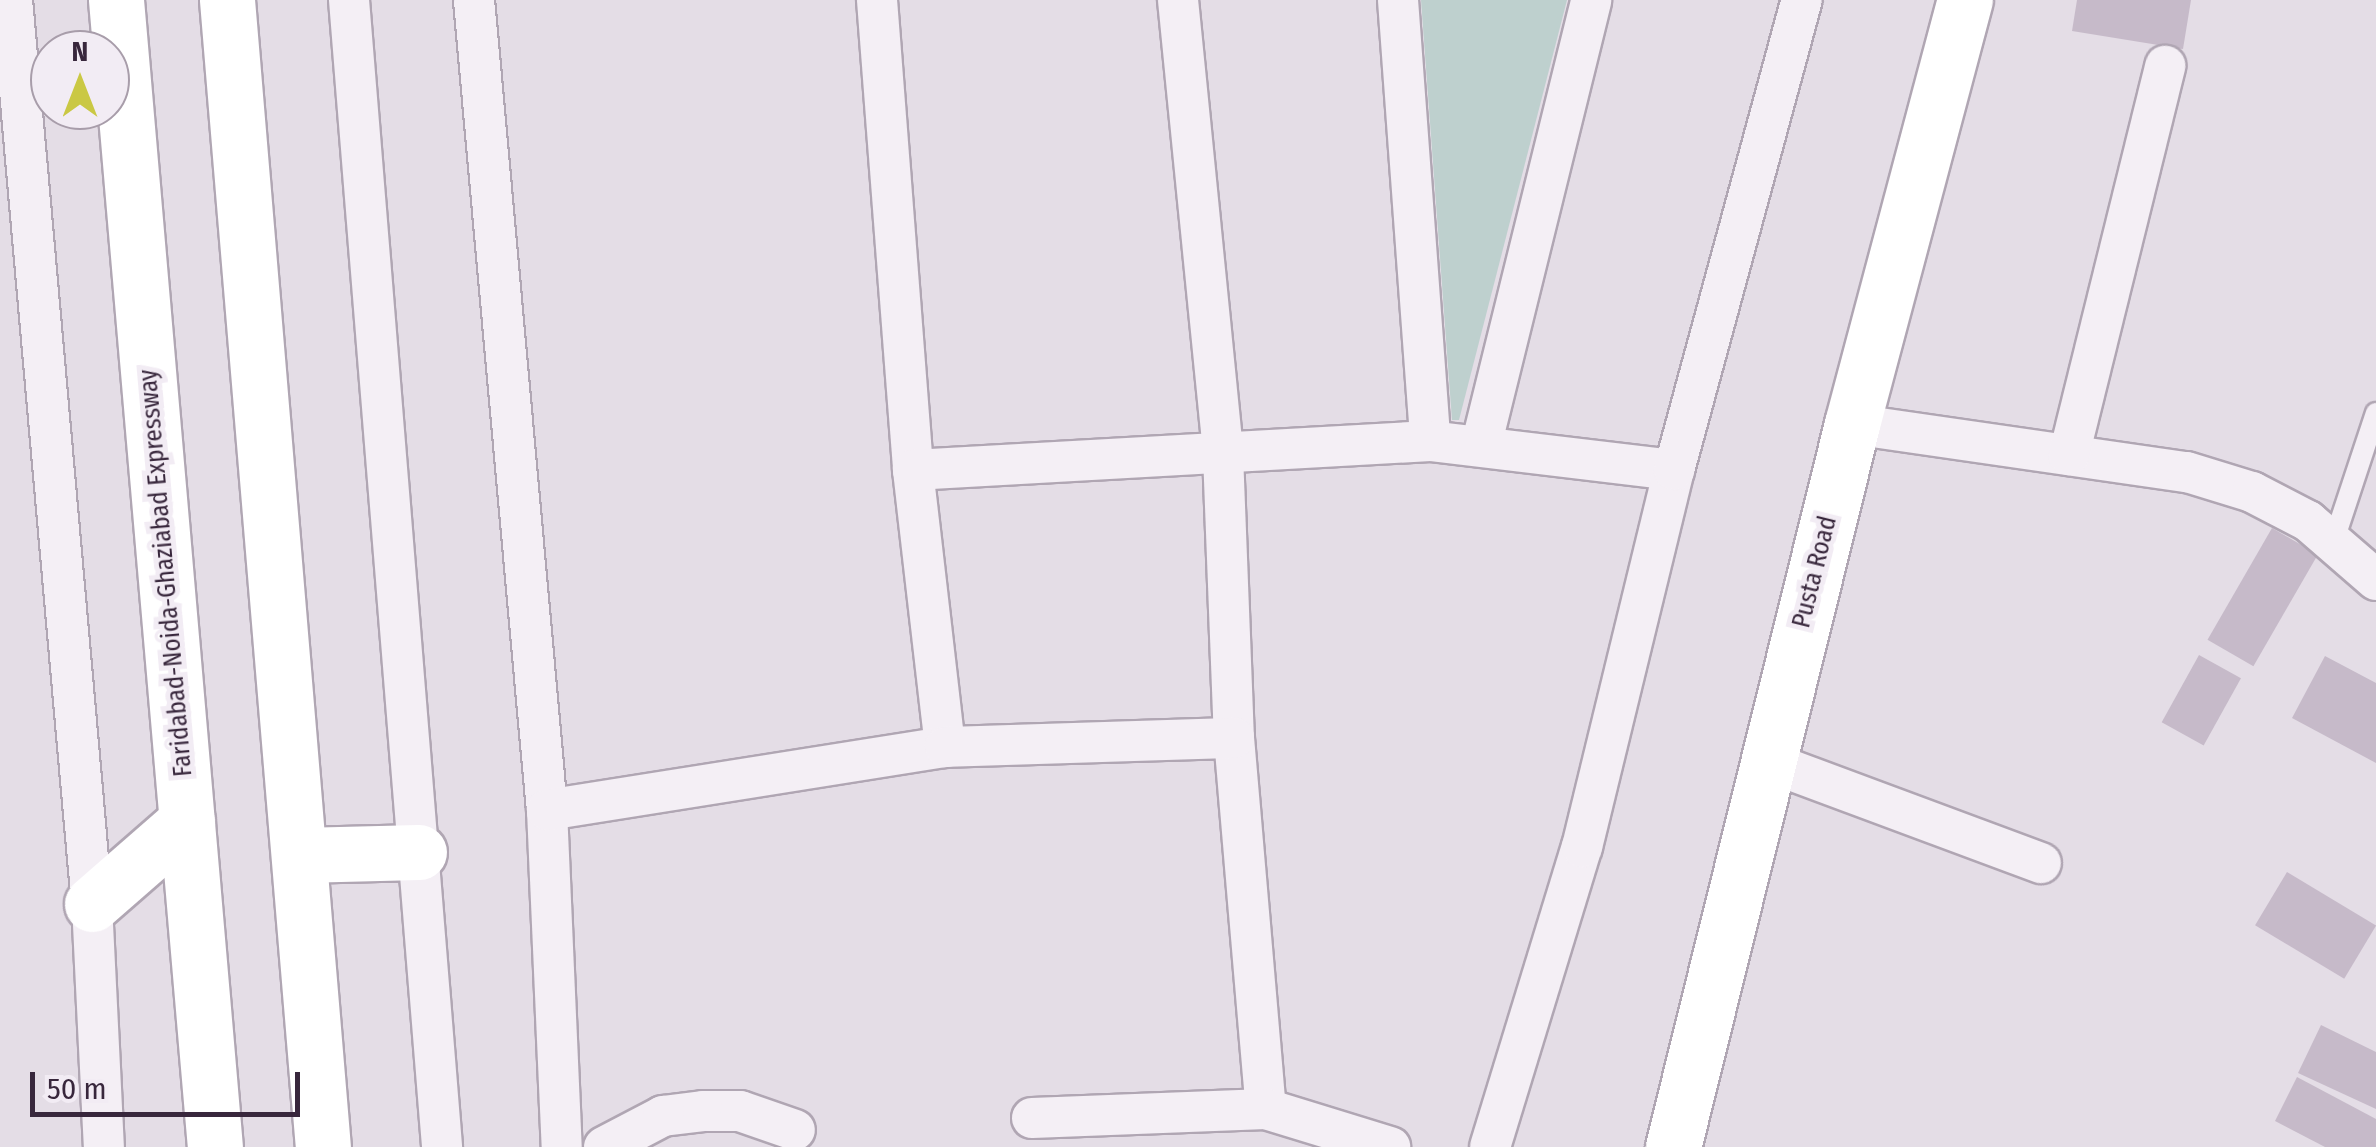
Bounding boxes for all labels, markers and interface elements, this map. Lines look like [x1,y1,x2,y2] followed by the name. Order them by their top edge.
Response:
[30,30,130,130] north arrow
[72,35,88,68] text: N
[133,368,199,778] street label: Faridabad-Noida-Ghaziabad Expressway
[1787,513,1843,631] street label: Pusta Road
[35,1052,305,1114] scale bar
[47,1071,107,1107] text: 50 m

